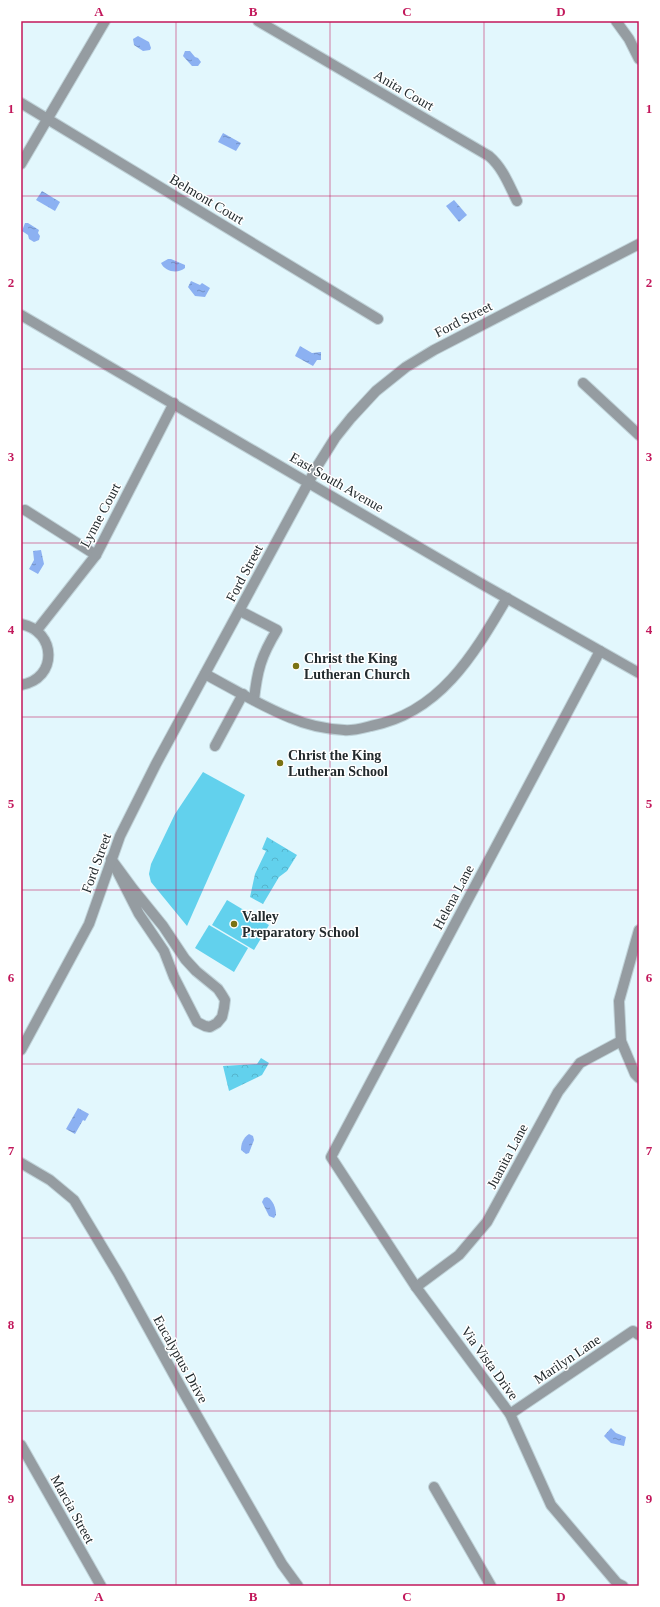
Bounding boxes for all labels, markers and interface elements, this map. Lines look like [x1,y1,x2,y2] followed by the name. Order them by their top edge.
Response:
[94,4,104,19] text: A
[249,4,258,19] text: B
[402,4,412,19] text: C
[556,4,566,19] text: D
[371,67,436,114] street label: Anita Court
[8,101,14,116] text: 1
[646,101,652,116] text: 1
[167,171,247,227] street label: Belmont Court
[8,275,14,290] text: 2
[646,275,652,290] text: 2
[432,299,495,340] street label: Ford Street
[8,449,15,464] text: 3
[646,449,653,464] text: 3
[287,450,386,515] street label: East South Avenue
[77,481,124,550] street label: Lynne Court
[223,542,266,604] street label: Ford Street
[8,622,15,637] text: 4
[646,622,653,637] text: 4
[304,651,410,682] place label: Christ the King Lutheran Church
[291,661,301,671] marker: Christ the King Lutheran Church
[288,748,388,779] place label: Christ the King Lutheran School
[275,758,285,768] marker: Christ the King Lutheran School
[8,796,15,811] text: 5
[646,796,653,811] text: 5
[79,831,114,895] street label: Ford Street
[430,862,477,932] street label: Helena Lane
[242,909,359,940] place label: Valley Preparatory School
[229,919,239,929] marker: Valley Preparatory School
[8,970,15,985] text: 6
[646,970,653,985] text: 6
[484,1121,531,1191] street label: Juanita Lane
[8,1143,15,1158] text: 7
[646,1143,653,1158] text: 7
[150,1313,211,1406] street label: Eucalyptus Drive
[8,1317,15,1332] text: 8
[646,1317,653,1332] text: 8
[458,1324,521,1403] street label: Via Vista Drive
[531,1332,603,1387] street label: Marilyn Lane
[48,1472,98,1546] street label: Marcia Street
[8,1491,15,1506] text: 9
[646,1491,653,1506] text: 9
[94,1589,104,1604] text: A
[249,1589,258,1604] text: B
[402,1589,412,1604] text: C
[556,1589,566,1604] text: D

